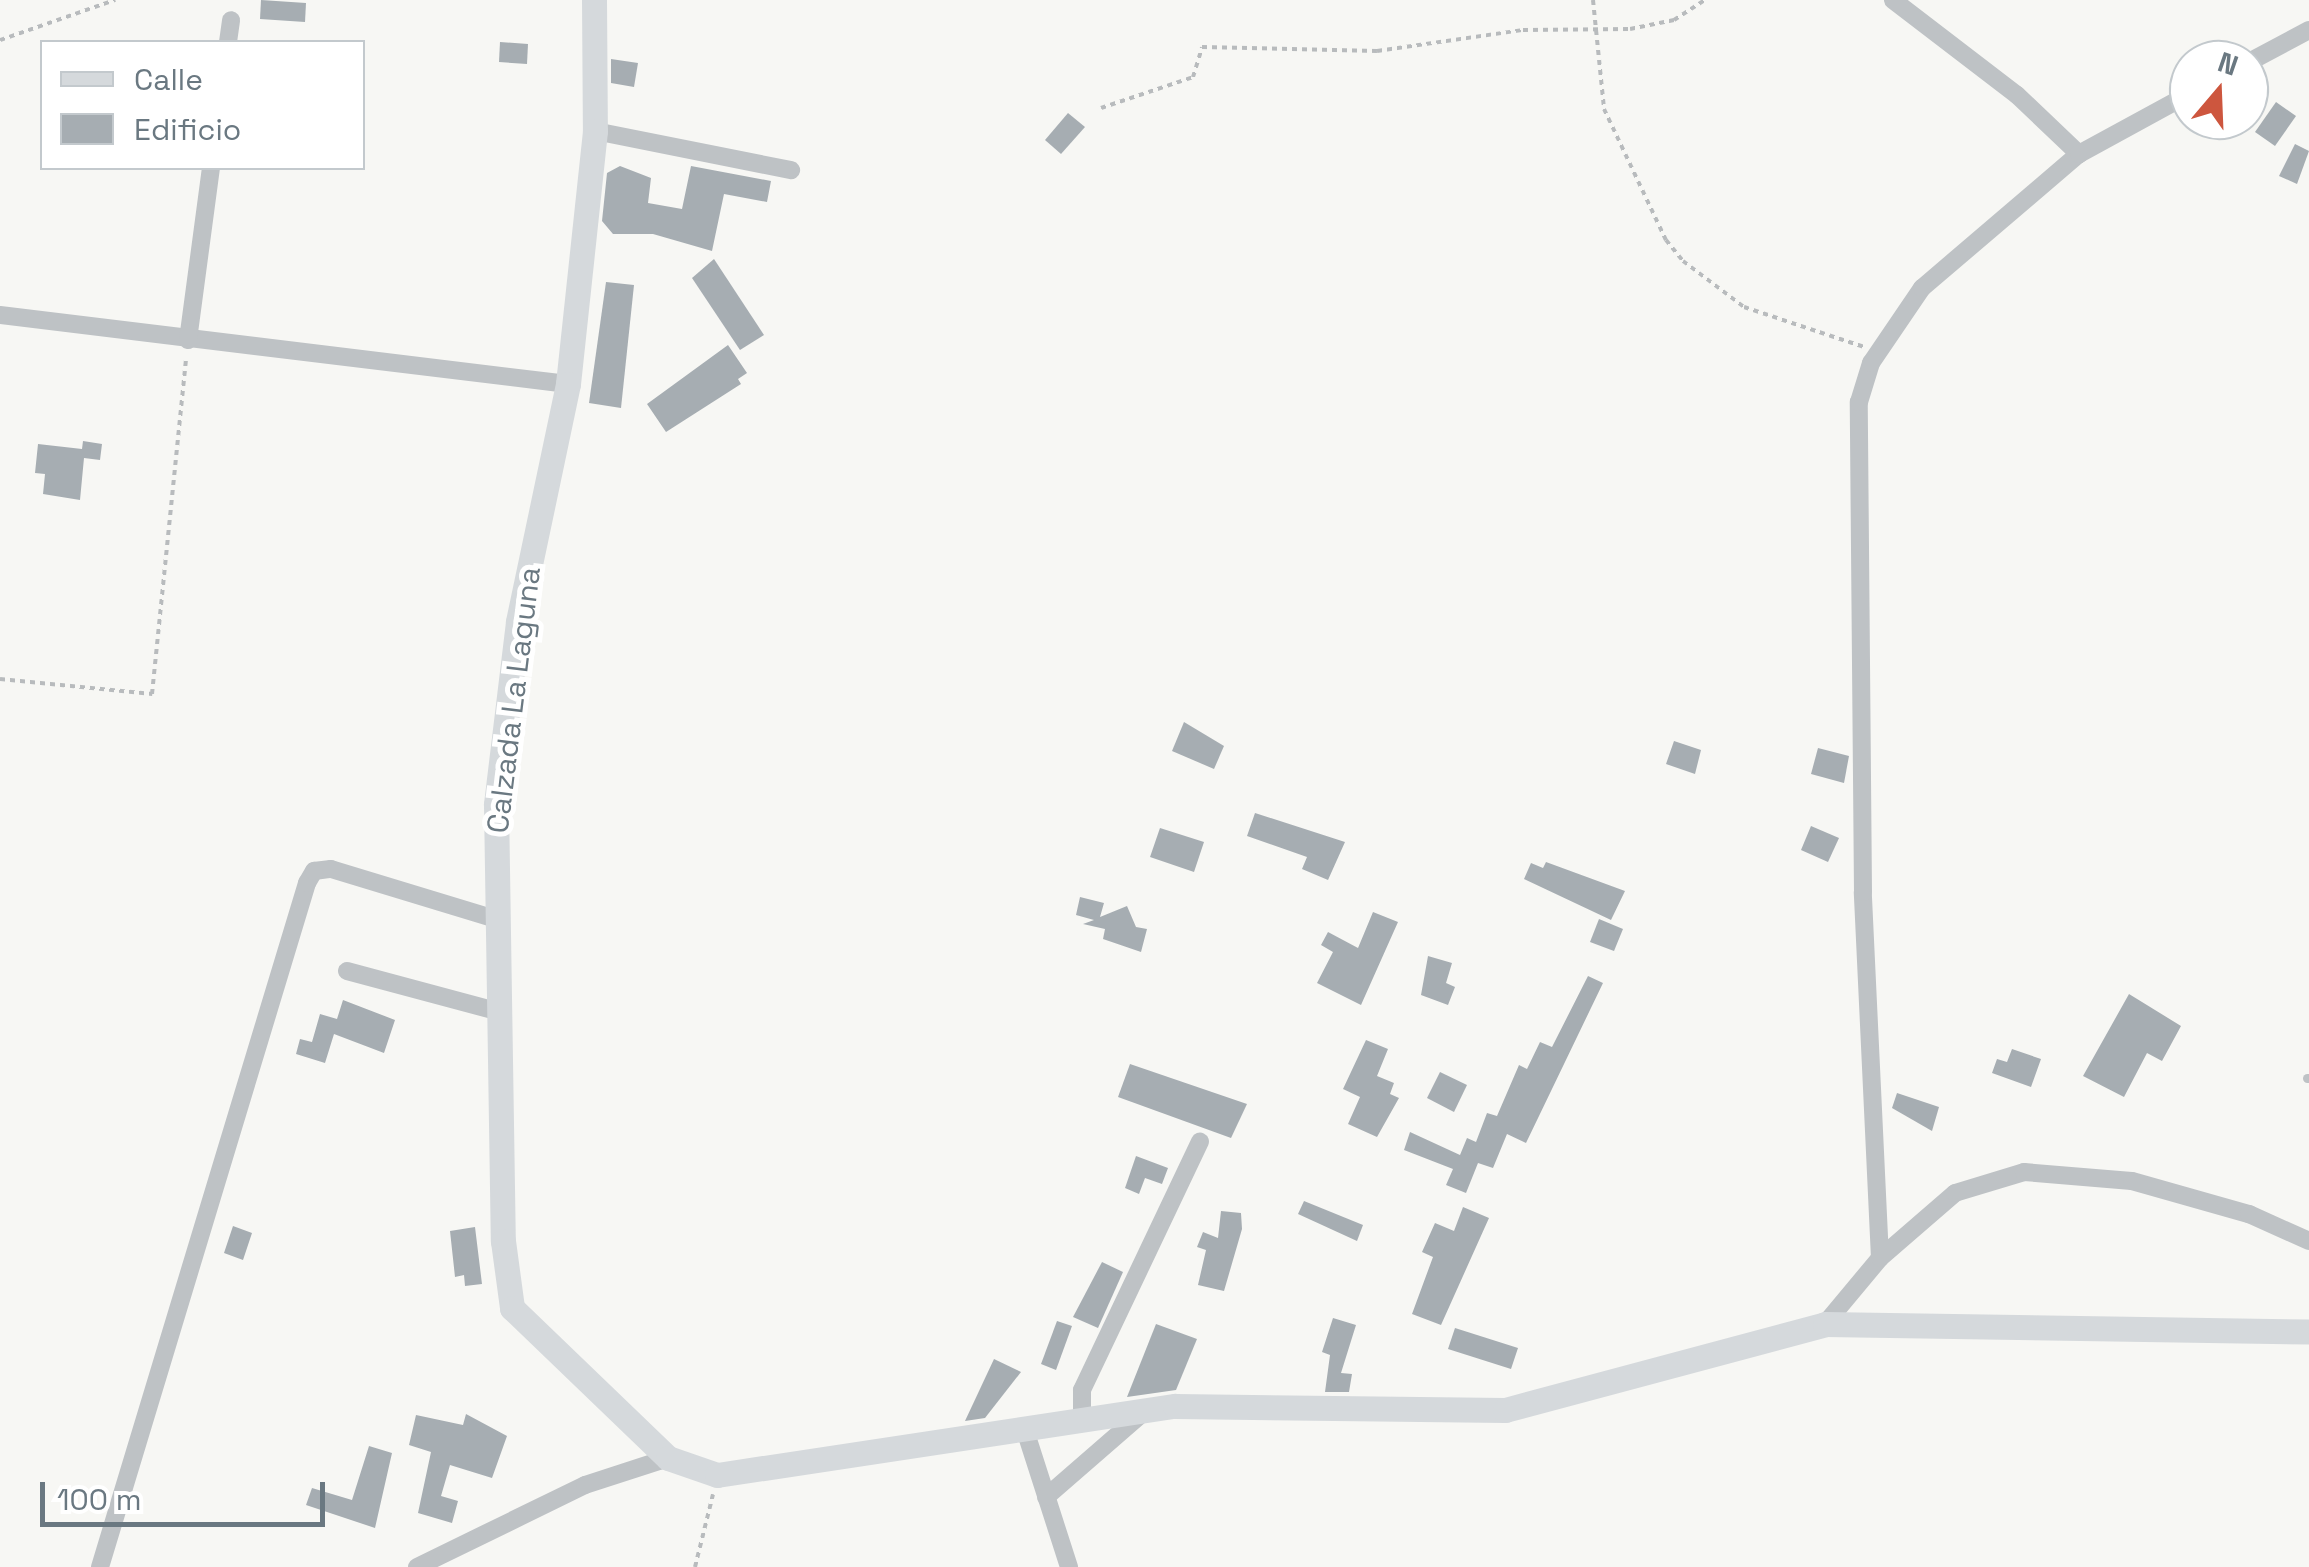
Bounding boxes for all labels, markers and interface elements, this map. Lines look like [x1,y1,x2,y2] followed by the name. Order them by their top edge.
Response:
[40,40,365,170] legend
[2169,40,2269,140] north arrow
[2213,43,2243,84] text: N
[134,60,203,99] text: Calle
[134,110,241,149] text: Edificio
[480,565,548,835] street label: Calzada La Laguna
[45,1462,330,1524] scale bar
[57,1480,142,1519] text: 100 m

